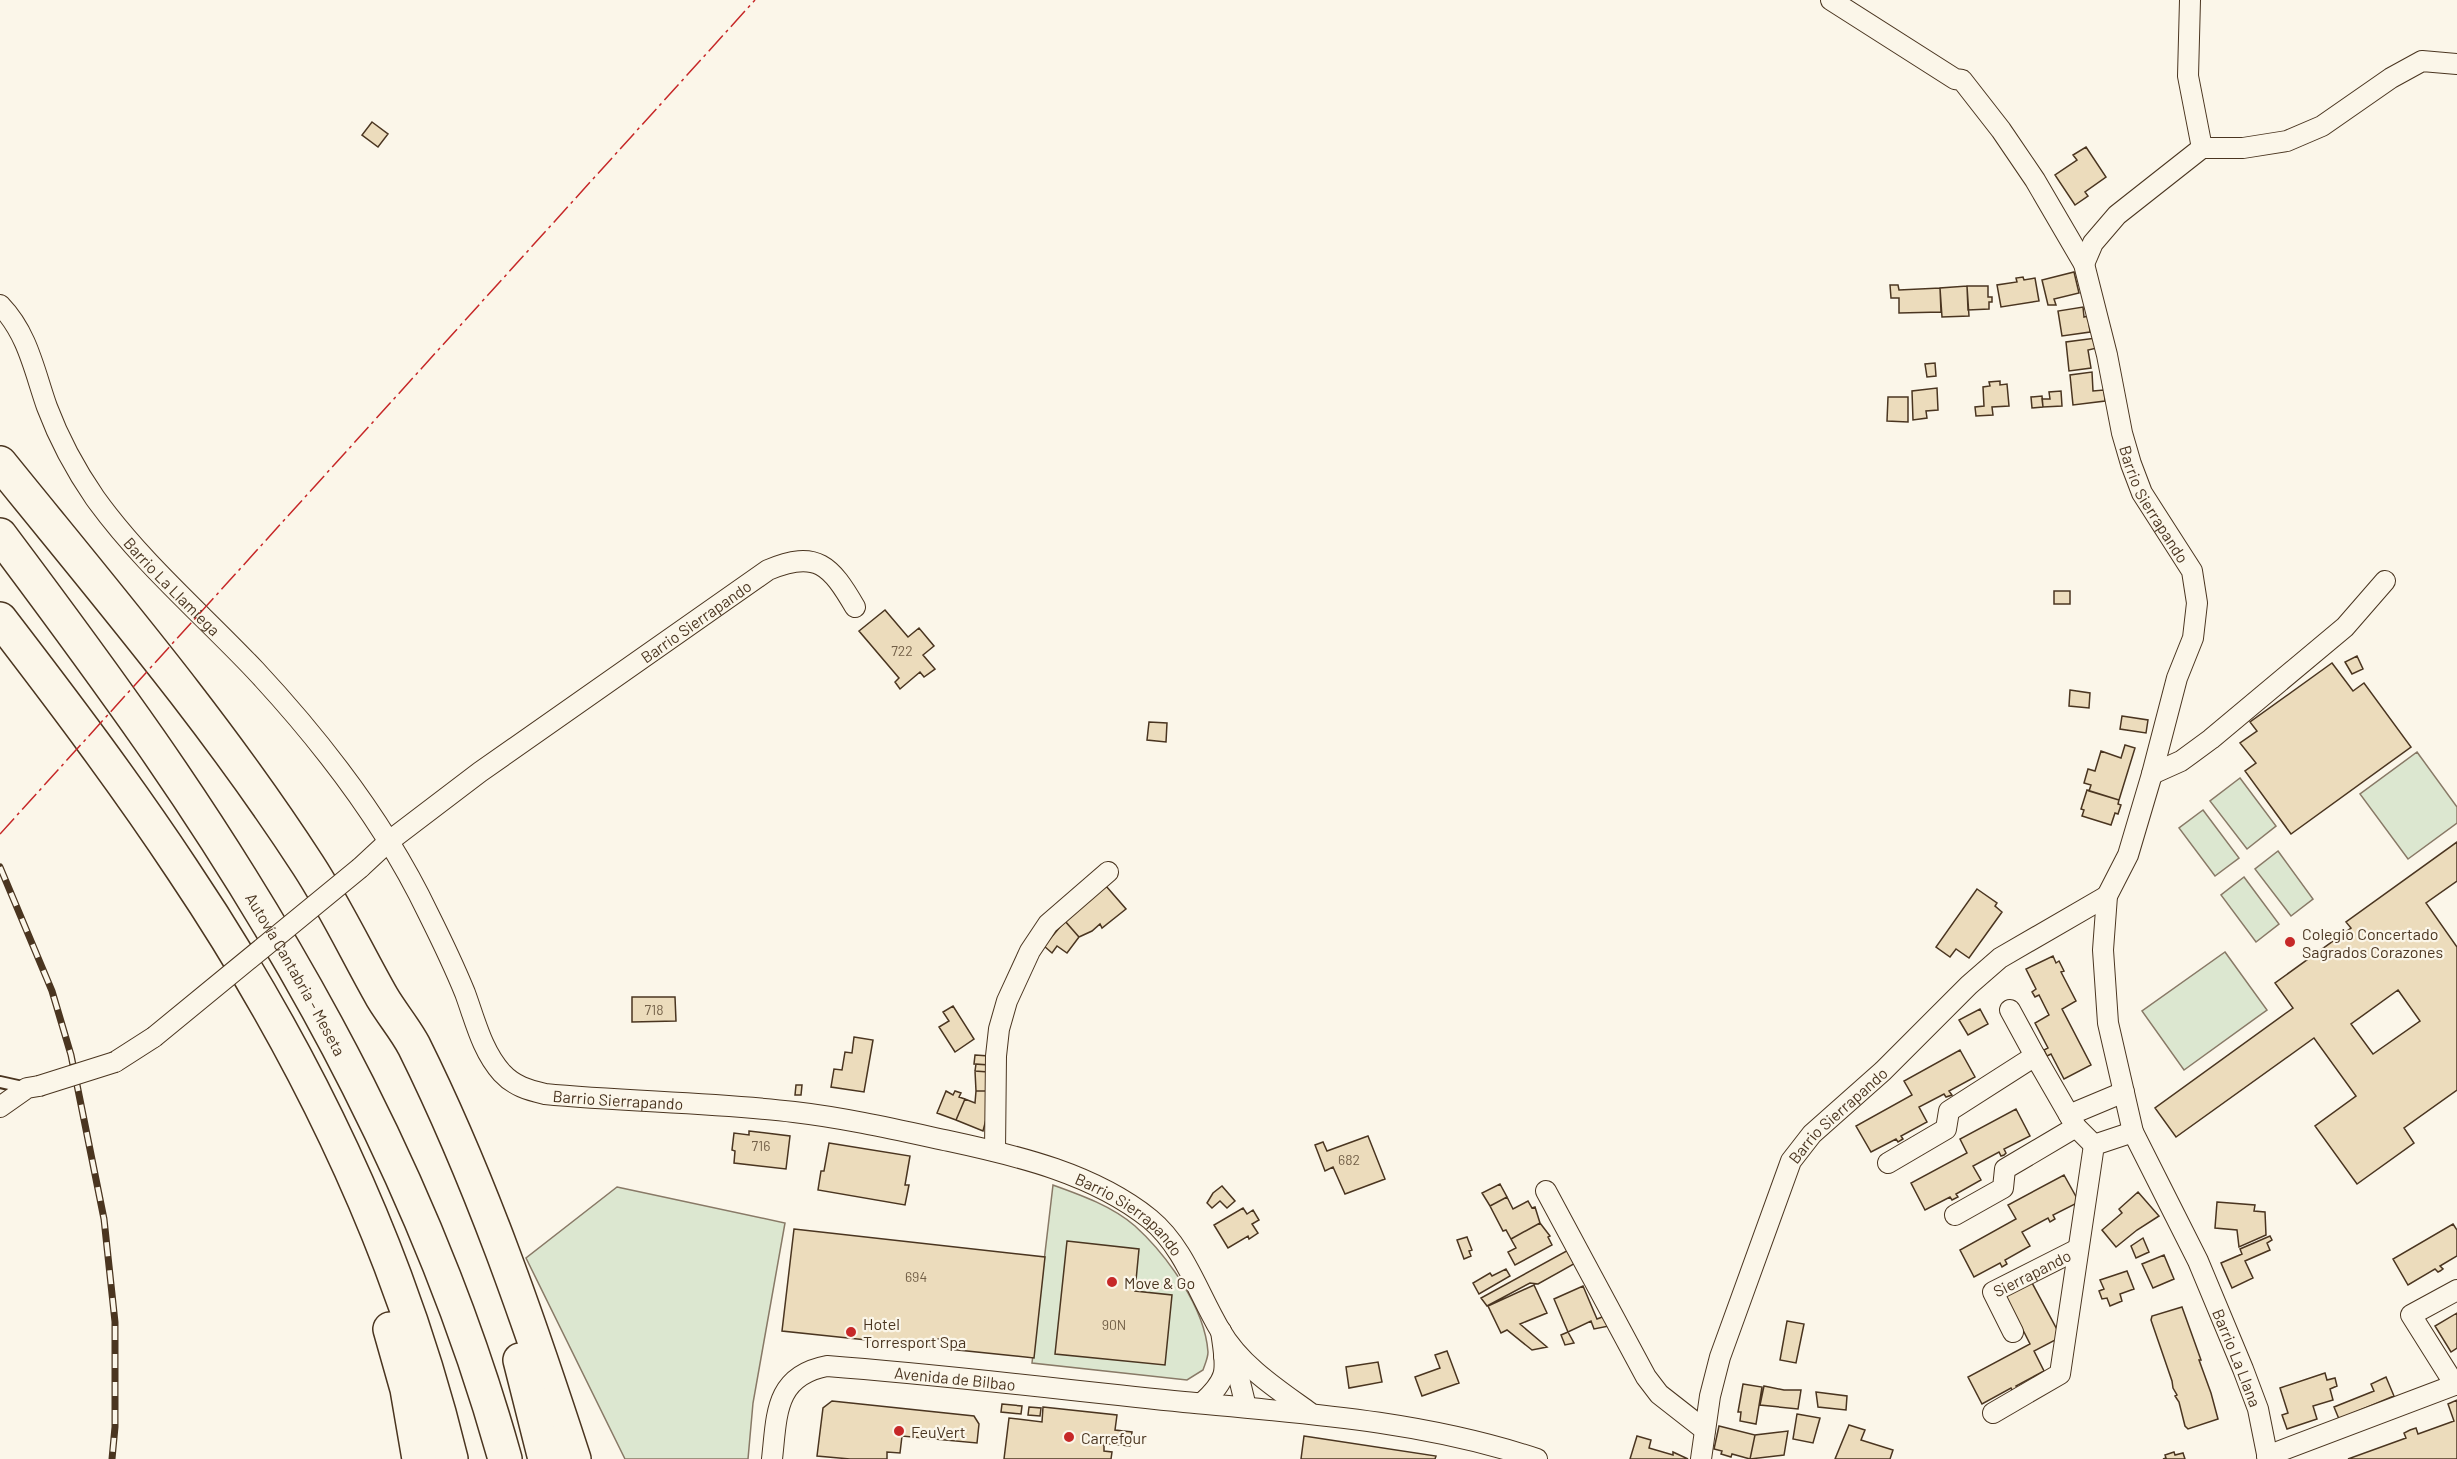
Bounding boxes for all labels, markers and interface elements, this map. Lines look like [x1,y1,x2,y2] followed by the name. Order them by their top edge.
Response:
[2117,443,2193,566] street label: Barrio Sierrapando
[121,533,225,639] street label: Barrio La Llamiega
[637,576,754,666] street label: Barrio Sierrapando
[891,642,913,659] house number: 722
[242,889,350,1059] street label: Autovía Cantabria - Meseta
[2302,924,2443,961] place label: Colegio Concertado Sagrados Corazones
[2283,935,2297,949] marker: Colegio Concertado Sagrados Corazones
[645,1001,663,1018] house number: 718
[1784,1063,1891,1167] street label: Barrio Sierrapando
[552,1085,684,1112] street label: Barrio Sierrapando
[752,1137,770,1154] house number: 716
[1338,1151,1360,1168] house number: 682
[1073,1168,1187,1259] street label: Barrio Sierrapando
[1989,1245,2074,1300] street label: Sierrapando
[905,1268,927,1285] house number: 694
[1124,1273,1195,1292] place label: Move & Go
[1105,1275,1119,1289] marker: Move & Go
[2209,1306,2266,1409] street label: Barrio La Llana
[863,1314,966,1351] place label: Hotel Torresport Spa
[1102,1316,1126,1333] house number: 90N
[844,1325,858,1339] marker: Hotel Torresport Spa
[893,1362,1017,1393] street label: Avenida de Bilbao
[911,1422,966,1441] place label: FeuVert
[892,1424,906,1438] marker: FeuVert
[1081,1428,1147,1447] place label: Carrefour
[1062,1430,1076,1444] marker: Carrefour

